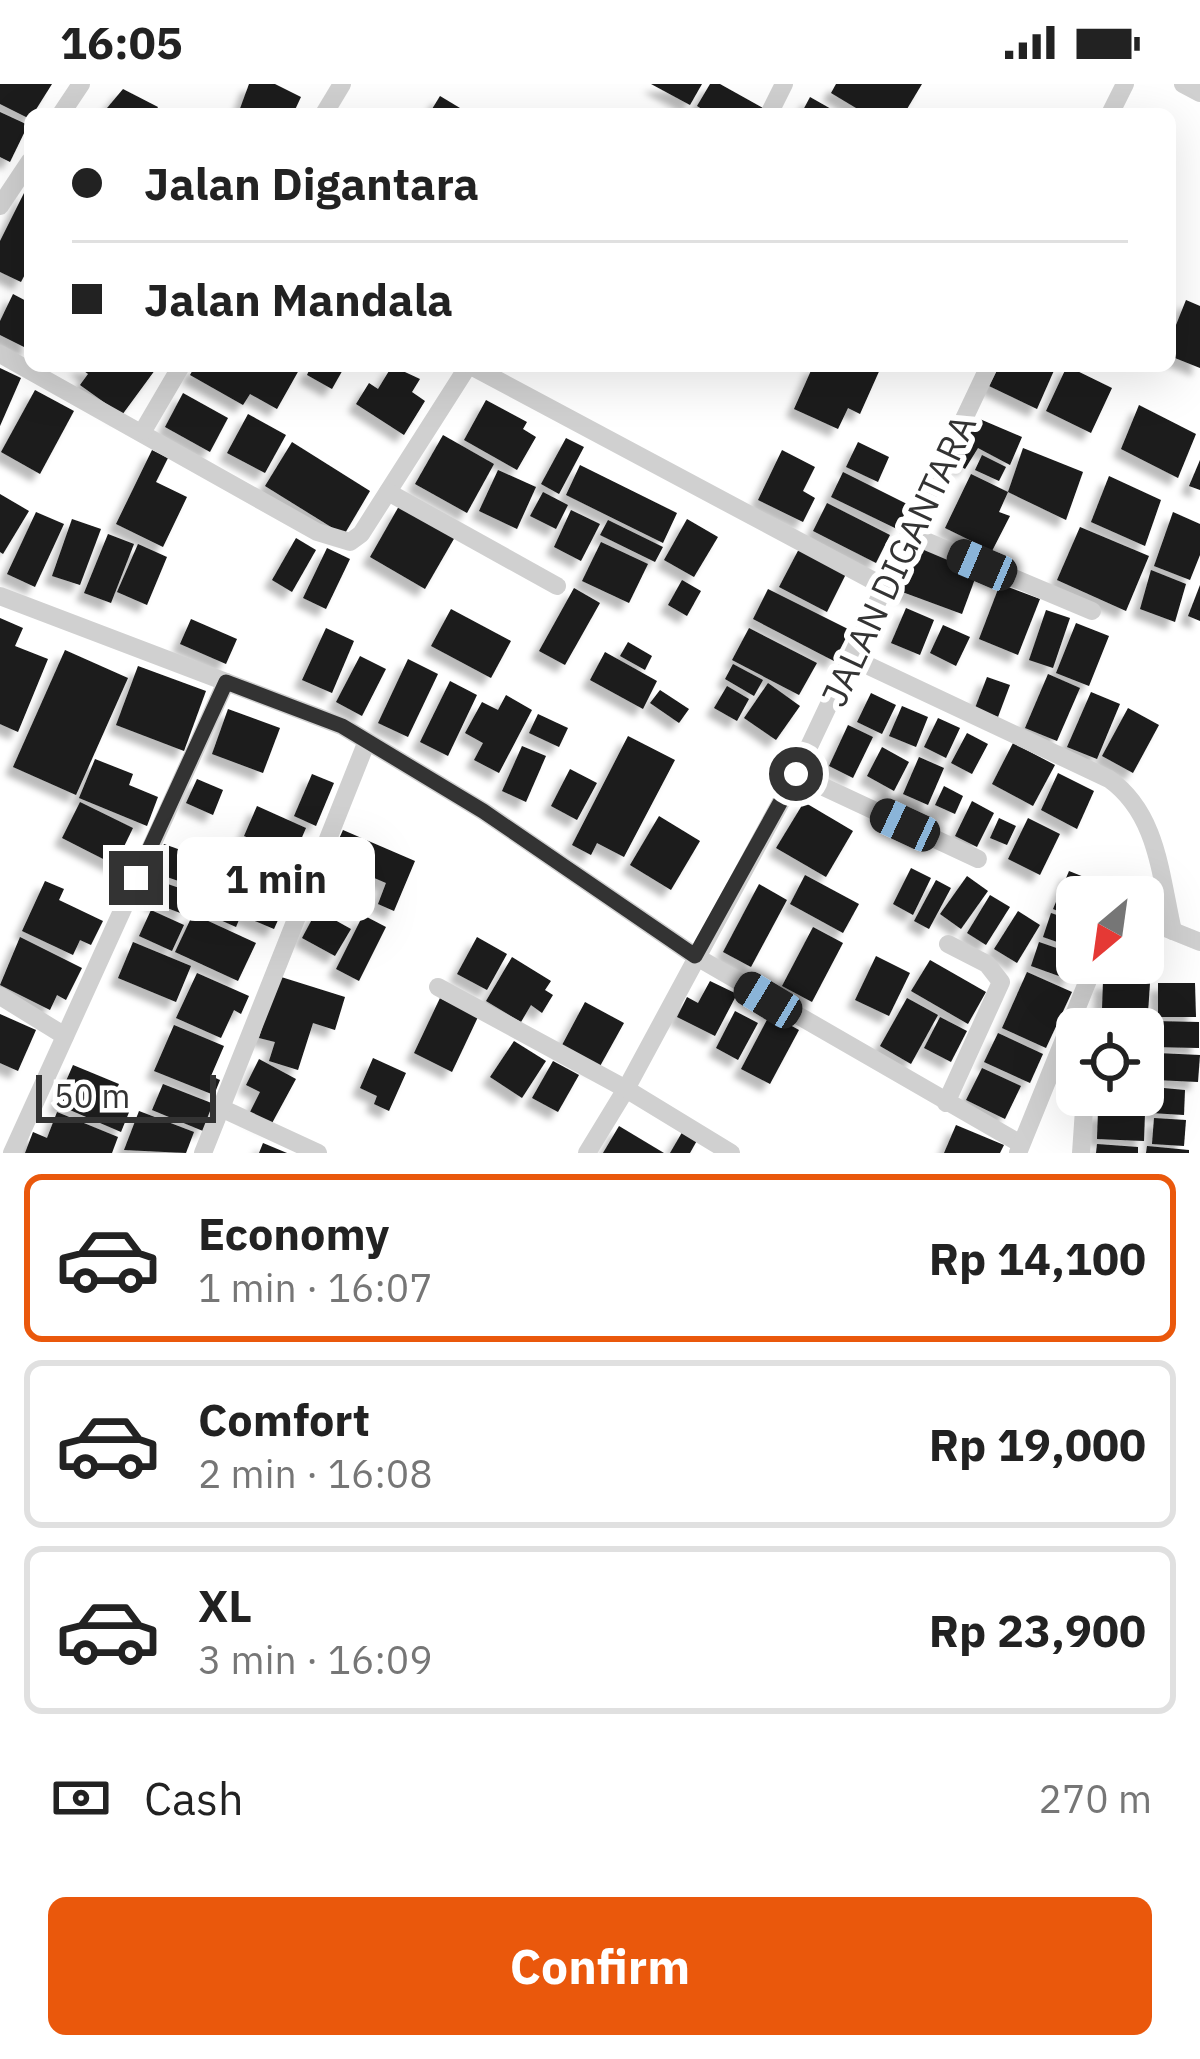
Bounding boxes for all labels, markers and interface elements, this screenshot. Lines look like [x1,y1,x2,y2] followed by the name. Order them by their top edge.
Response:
[60,13,183,71] text: 16:05
[144,154,479,212] text: Jalan Digantara
[144,270,453,328] text: Jalan Mandala
[810,407,986,713] street label: JALAN DIGANTARA
[942,534,1022,596] car
[769,747,823,801] route start
[865,793,945,857] car
[178,836,376,920] callout: 1 min
[109,851,163,905] route end
[225,853,327,904] text: 1 min
[1056,876,1164,984] north arrow
[1056,876,1164,1116] map controls
[728,966,808,1034] car
[1056,1008,1164,1116] button: locate
[36,1069,216,1122] scale bar
[54,1074,130,1117] text: 50 m
[54,1204,162,1312] icon: car
[198,1204,389,1262] text: Economy
[929,1229,1146,1287] text: Rp 14,100
[198,1262,433,1313] text: 1 min · 16:07
[54,1390,162,1498] icon: car
[198,1390,370,1448] text: Comfort
[929,1415,1146,1473] text: Rp 19,000
[198,1448,433,1499] text: 2 min · 16:08
[54,1576,162,1684] icon: car
[198,1576,252,1634] text: XL
[929,1601,1146,1659] text: Rp 23,900
[198,1634,433,1685] text: 3 min · 16:09
[48,1765,114,1831] icon: cash
[144,1769,243,1827] text: Cash
[1039,1773,1152,1824] text: 270 m
[48,1897,1152,2035] button: Confirm

